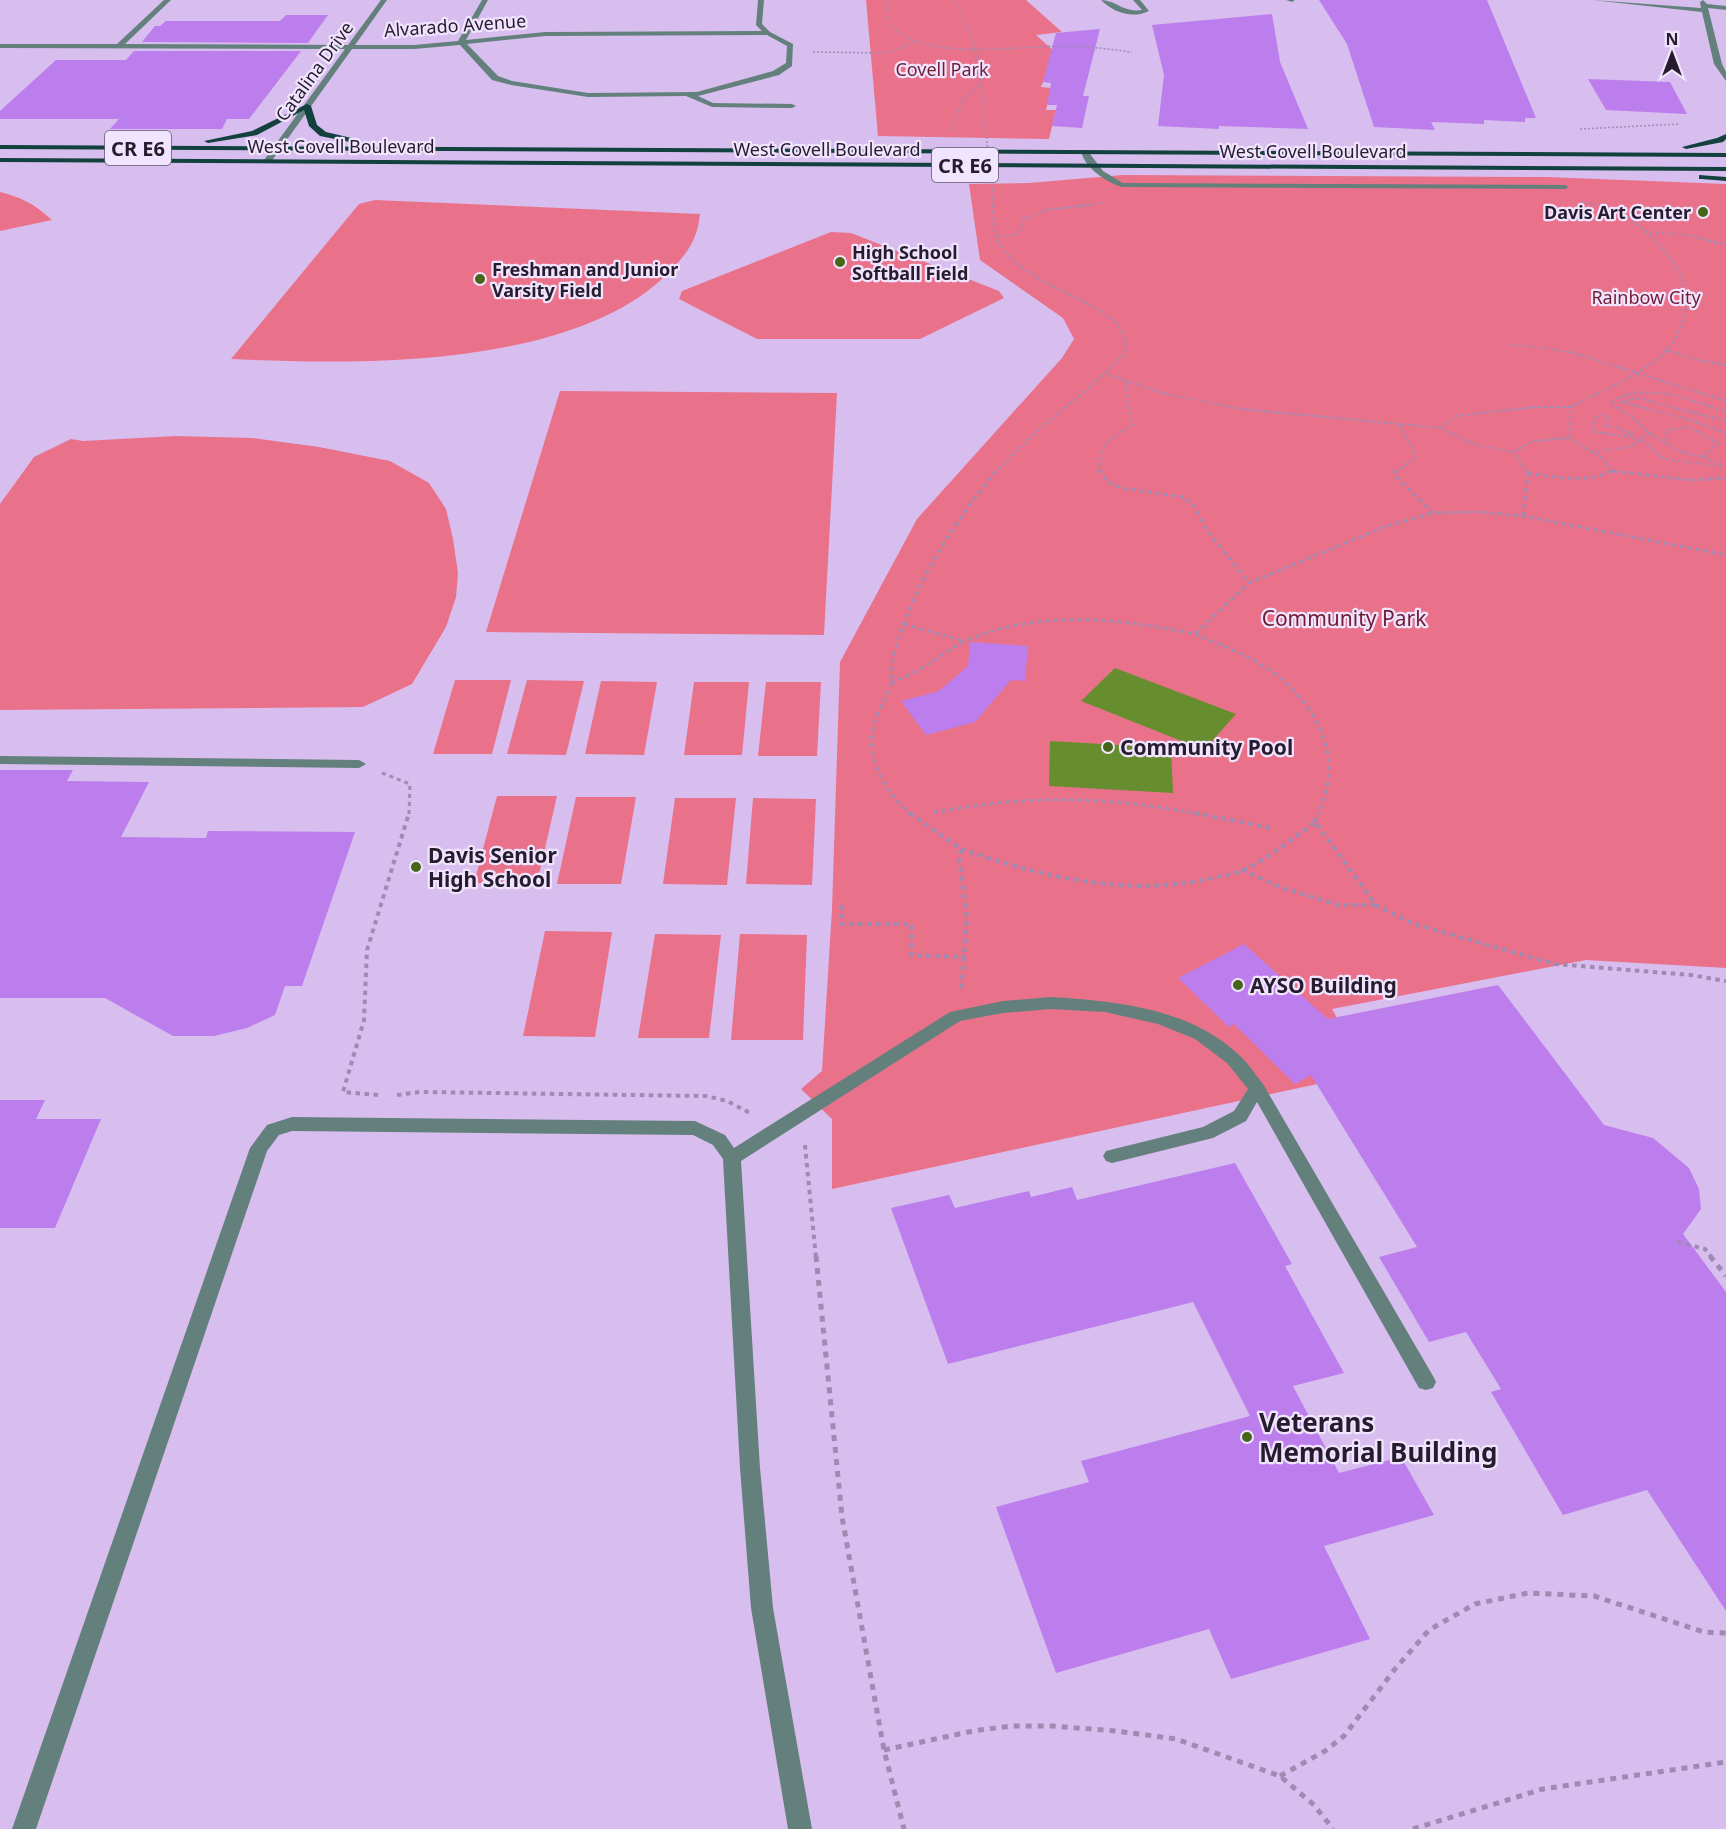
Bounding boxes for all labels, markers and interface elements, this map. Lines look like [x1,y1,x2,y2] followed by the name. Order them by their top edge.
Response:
[383,8,527,42] street label: Alvarado Avenue
[270,16,358,126] street label: Catalina Drive
[1642,24,1702,84] north arrow
[1665,28,1679,50] text: N
[895,57,989,81] park label: Covell Park
[105,131,171,165] road number: CR E6
[247,134,435,158] street label: West Covell Boulevard
[733,137,921,161] street label: West Covell Boulevard
[1219,139,1407,163] street label: West Covell Boulevard
[932,148,998,182] road number: CR E6
[1544,200,1691,224] place label: Davis Art Center
[1696,205,1710,219] marker: Davis Art Center
[852,240,968,285] place label: High School Softball Field
[833,255,847,269] marker: High School Softball Field
[492,257,678,302] place label: Freshman and Junior Varsity Field
[473,272,487,286] marker: Freshman and Junior Varsity Field
[1591,285,1701,309] park label: Rainbow City
[1262,604,1427,632] park label: Community Park
[1120,733,1293,761] place label: Community Pool
[1101,740,1115,754] marker: Community Pool
[428,841,557,893] place label: Davis Senior High School
[409,860,423,874] marker: Davis Senior High School
[1250,971,1397,999] place label: AYSO Building
[1231,978,1245,992] marker: AYSO Building
[1259,1404,1497,1470] place label: Veterans Memorial Building
[1240,1430,1254,1444] marker: Veterans Memorial Building

